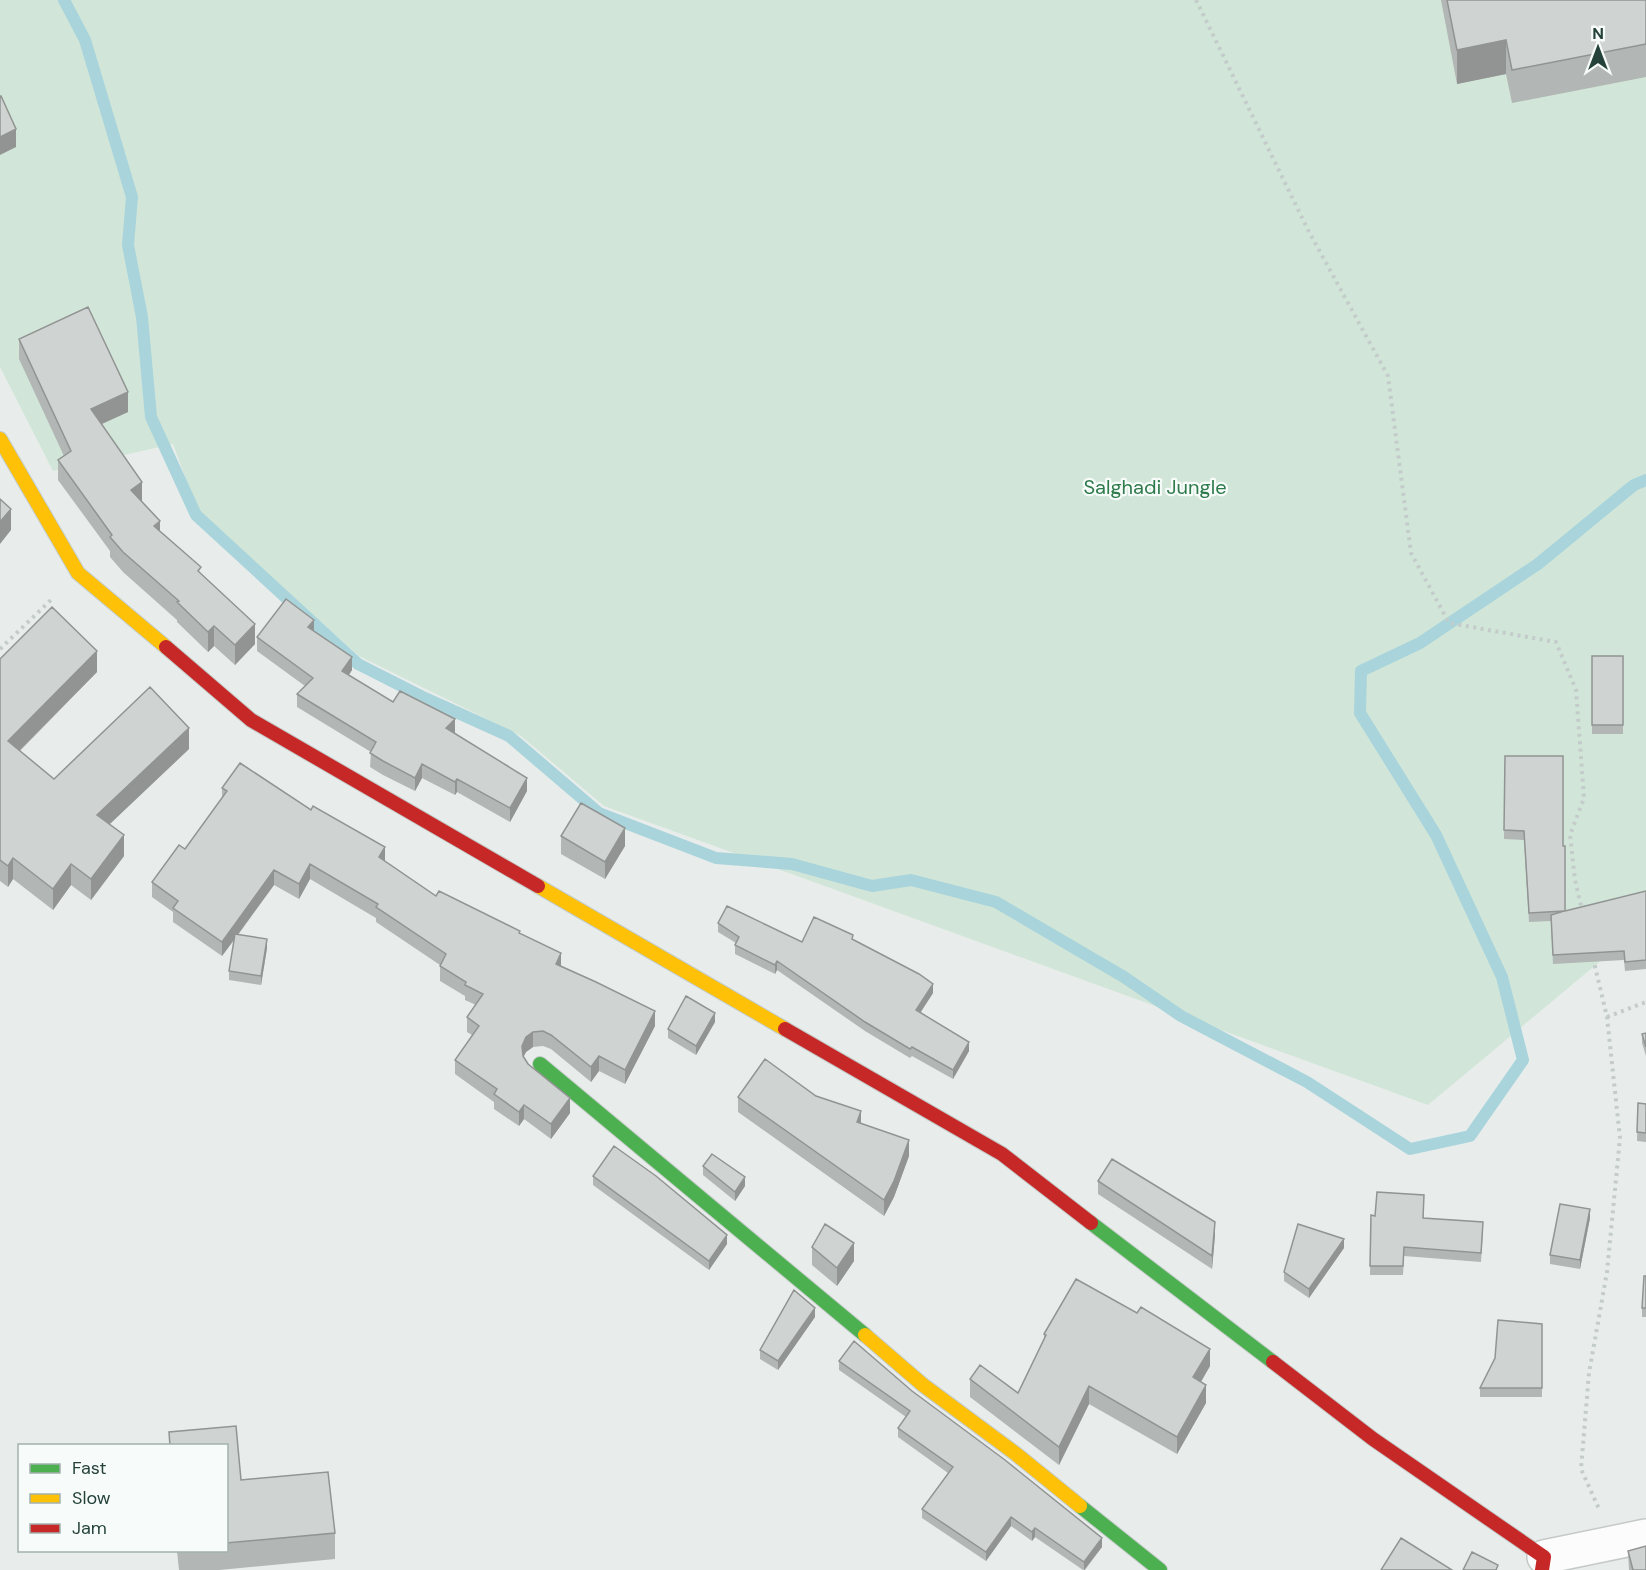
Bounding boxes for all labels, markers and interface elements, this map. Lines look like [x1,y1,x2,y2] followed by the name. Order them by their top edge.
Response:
[1568,18,1628,78] north arrow
[1592,23,1604,44] text: N
[1083,474,1227,500] park label: Salghadi Jungle
[18,1444,228,1552] legend
[72,1456,107,1480] text: Fast
[72,1486,111,1510] text: Slow
[72,1516,107,1540] text: Jam

